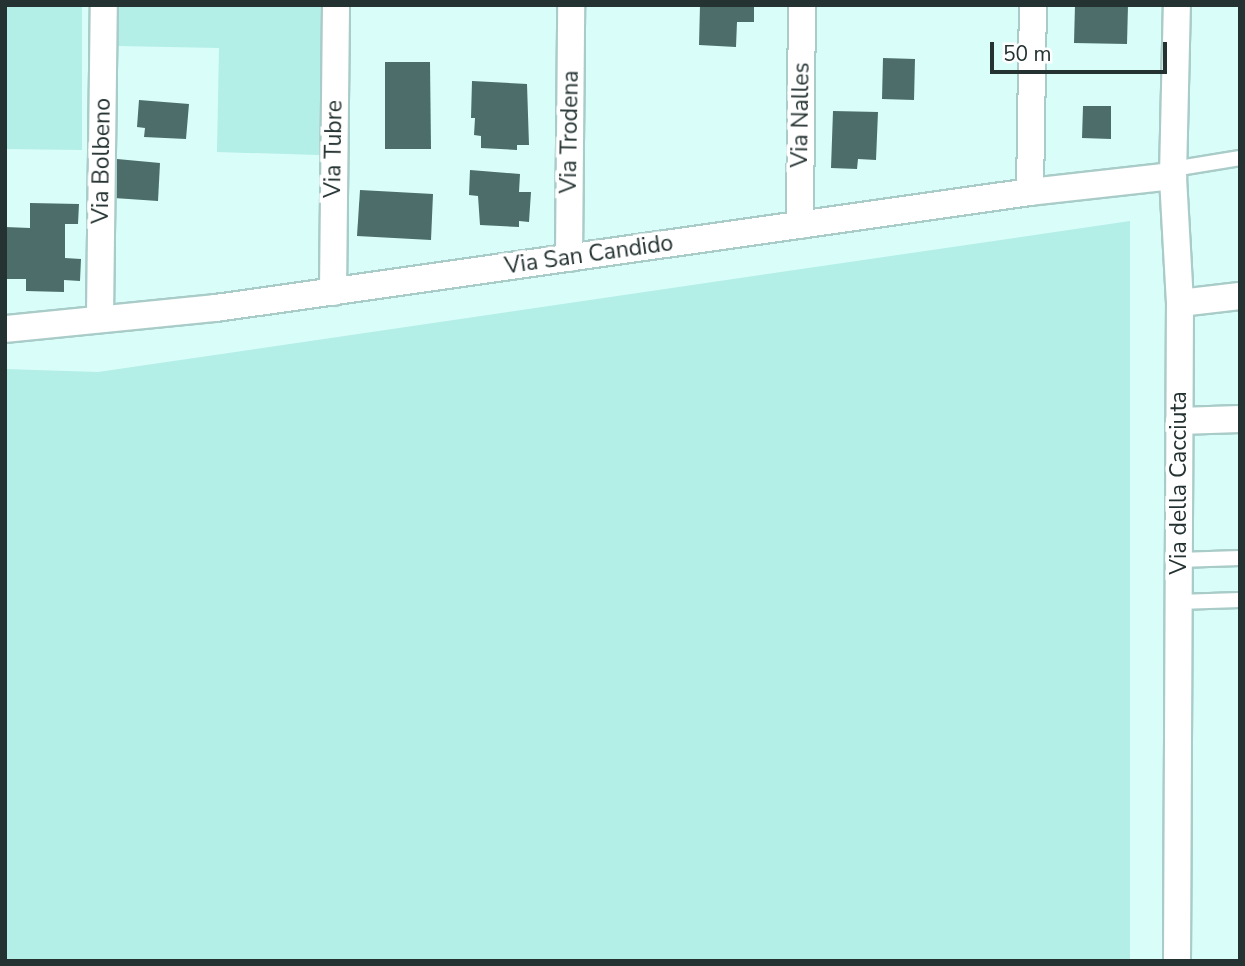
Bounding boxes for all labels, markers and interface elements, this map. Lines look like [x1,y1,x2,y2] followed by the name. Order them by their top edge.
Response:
[993,28,1170,72] scale bar
[1003,40,1052,68] text: 50 m
[786,62,816,168] street label: Via Nalles
[555,70,585,194] street label: Via Trodena
[87,98,117,224] street label: Via Bolbeno
[319,100,349,198] street label: Via Tubre
[503,230,675,280] street label: Via San Candido
[1165,391,1193,575] street label: Via della Cacciuta

